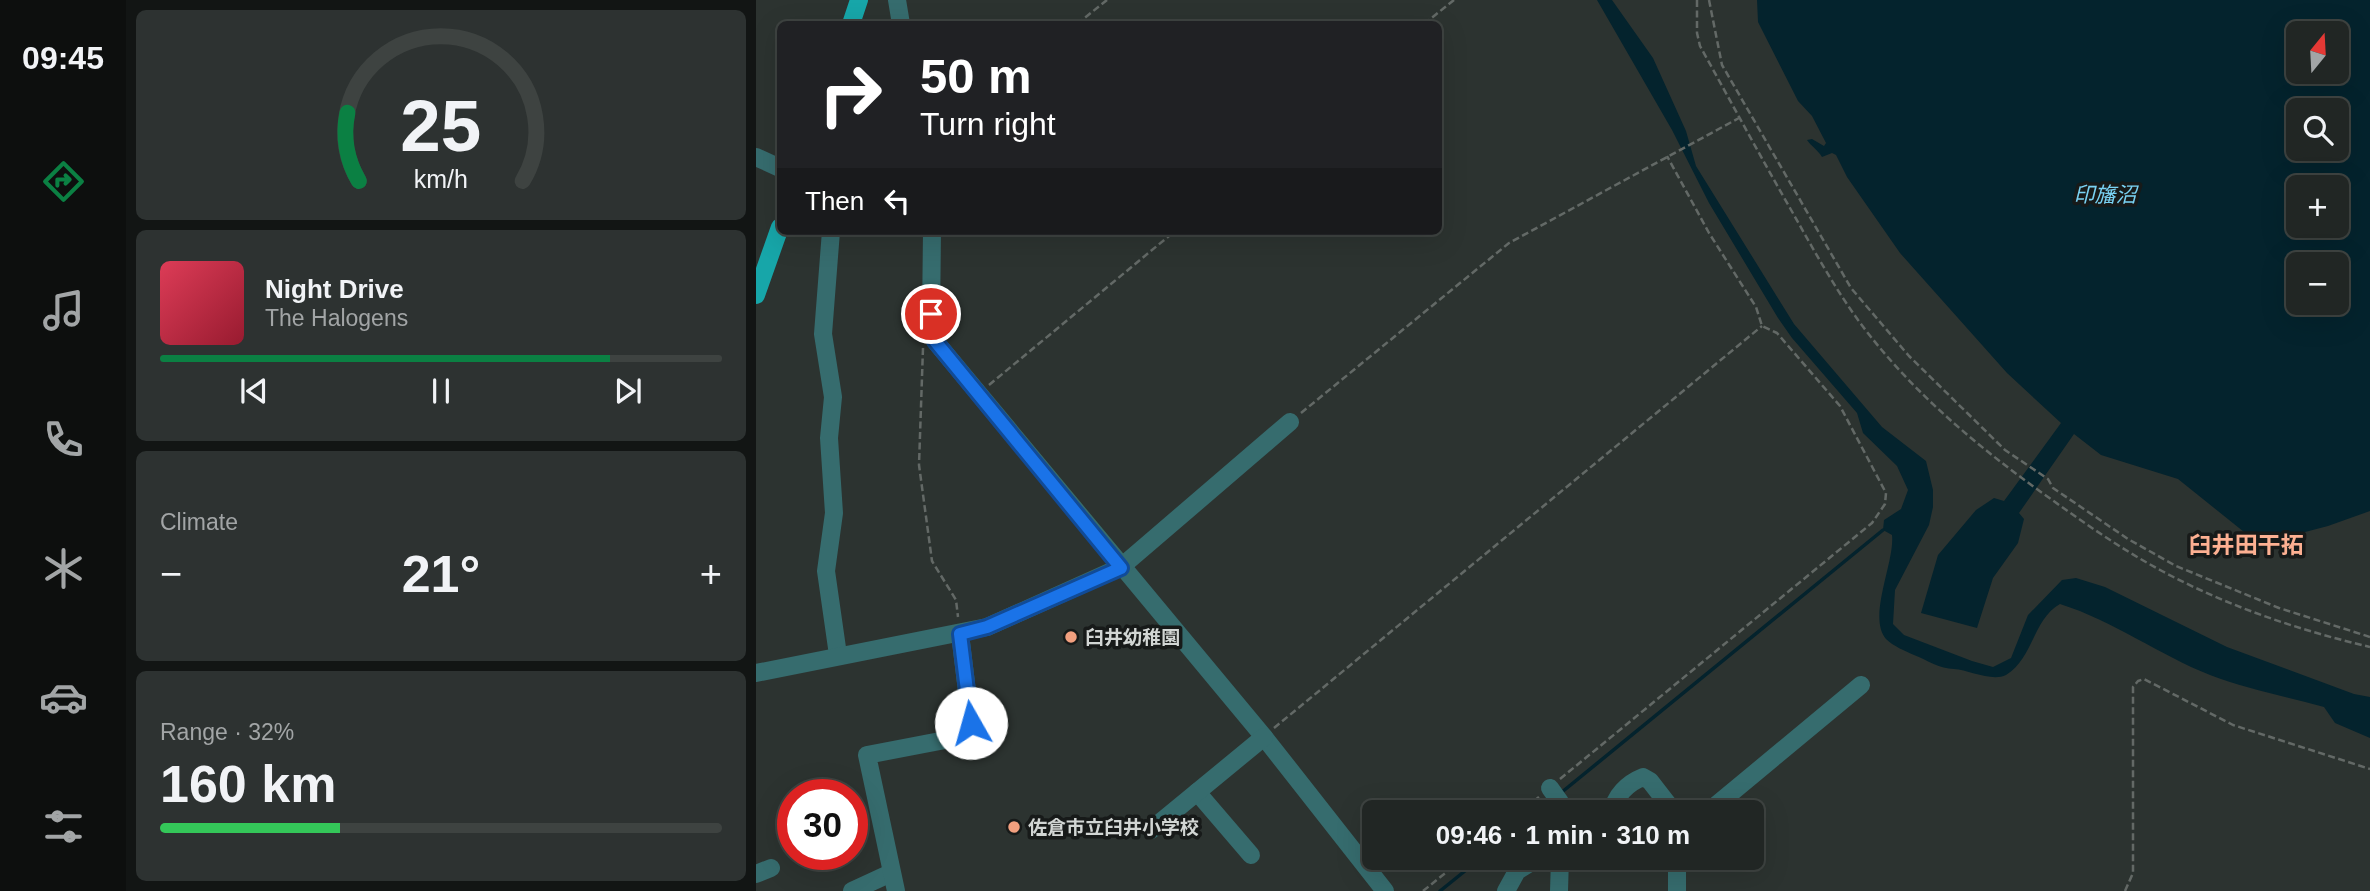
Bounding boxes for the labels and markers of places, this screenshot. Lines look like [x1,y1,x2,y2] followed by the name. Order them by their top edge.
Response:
[901,284,961,344] pin
[1085,627,1180,648] place label: 臼井幼稚園
[1063,629,1079,645] marker: 臼井幼稚園
[1028,817,1199,838] place label: 佐倉市立臼井小学校
[1006,819,1022,835] marker: 佐倉市立臼井小学校

